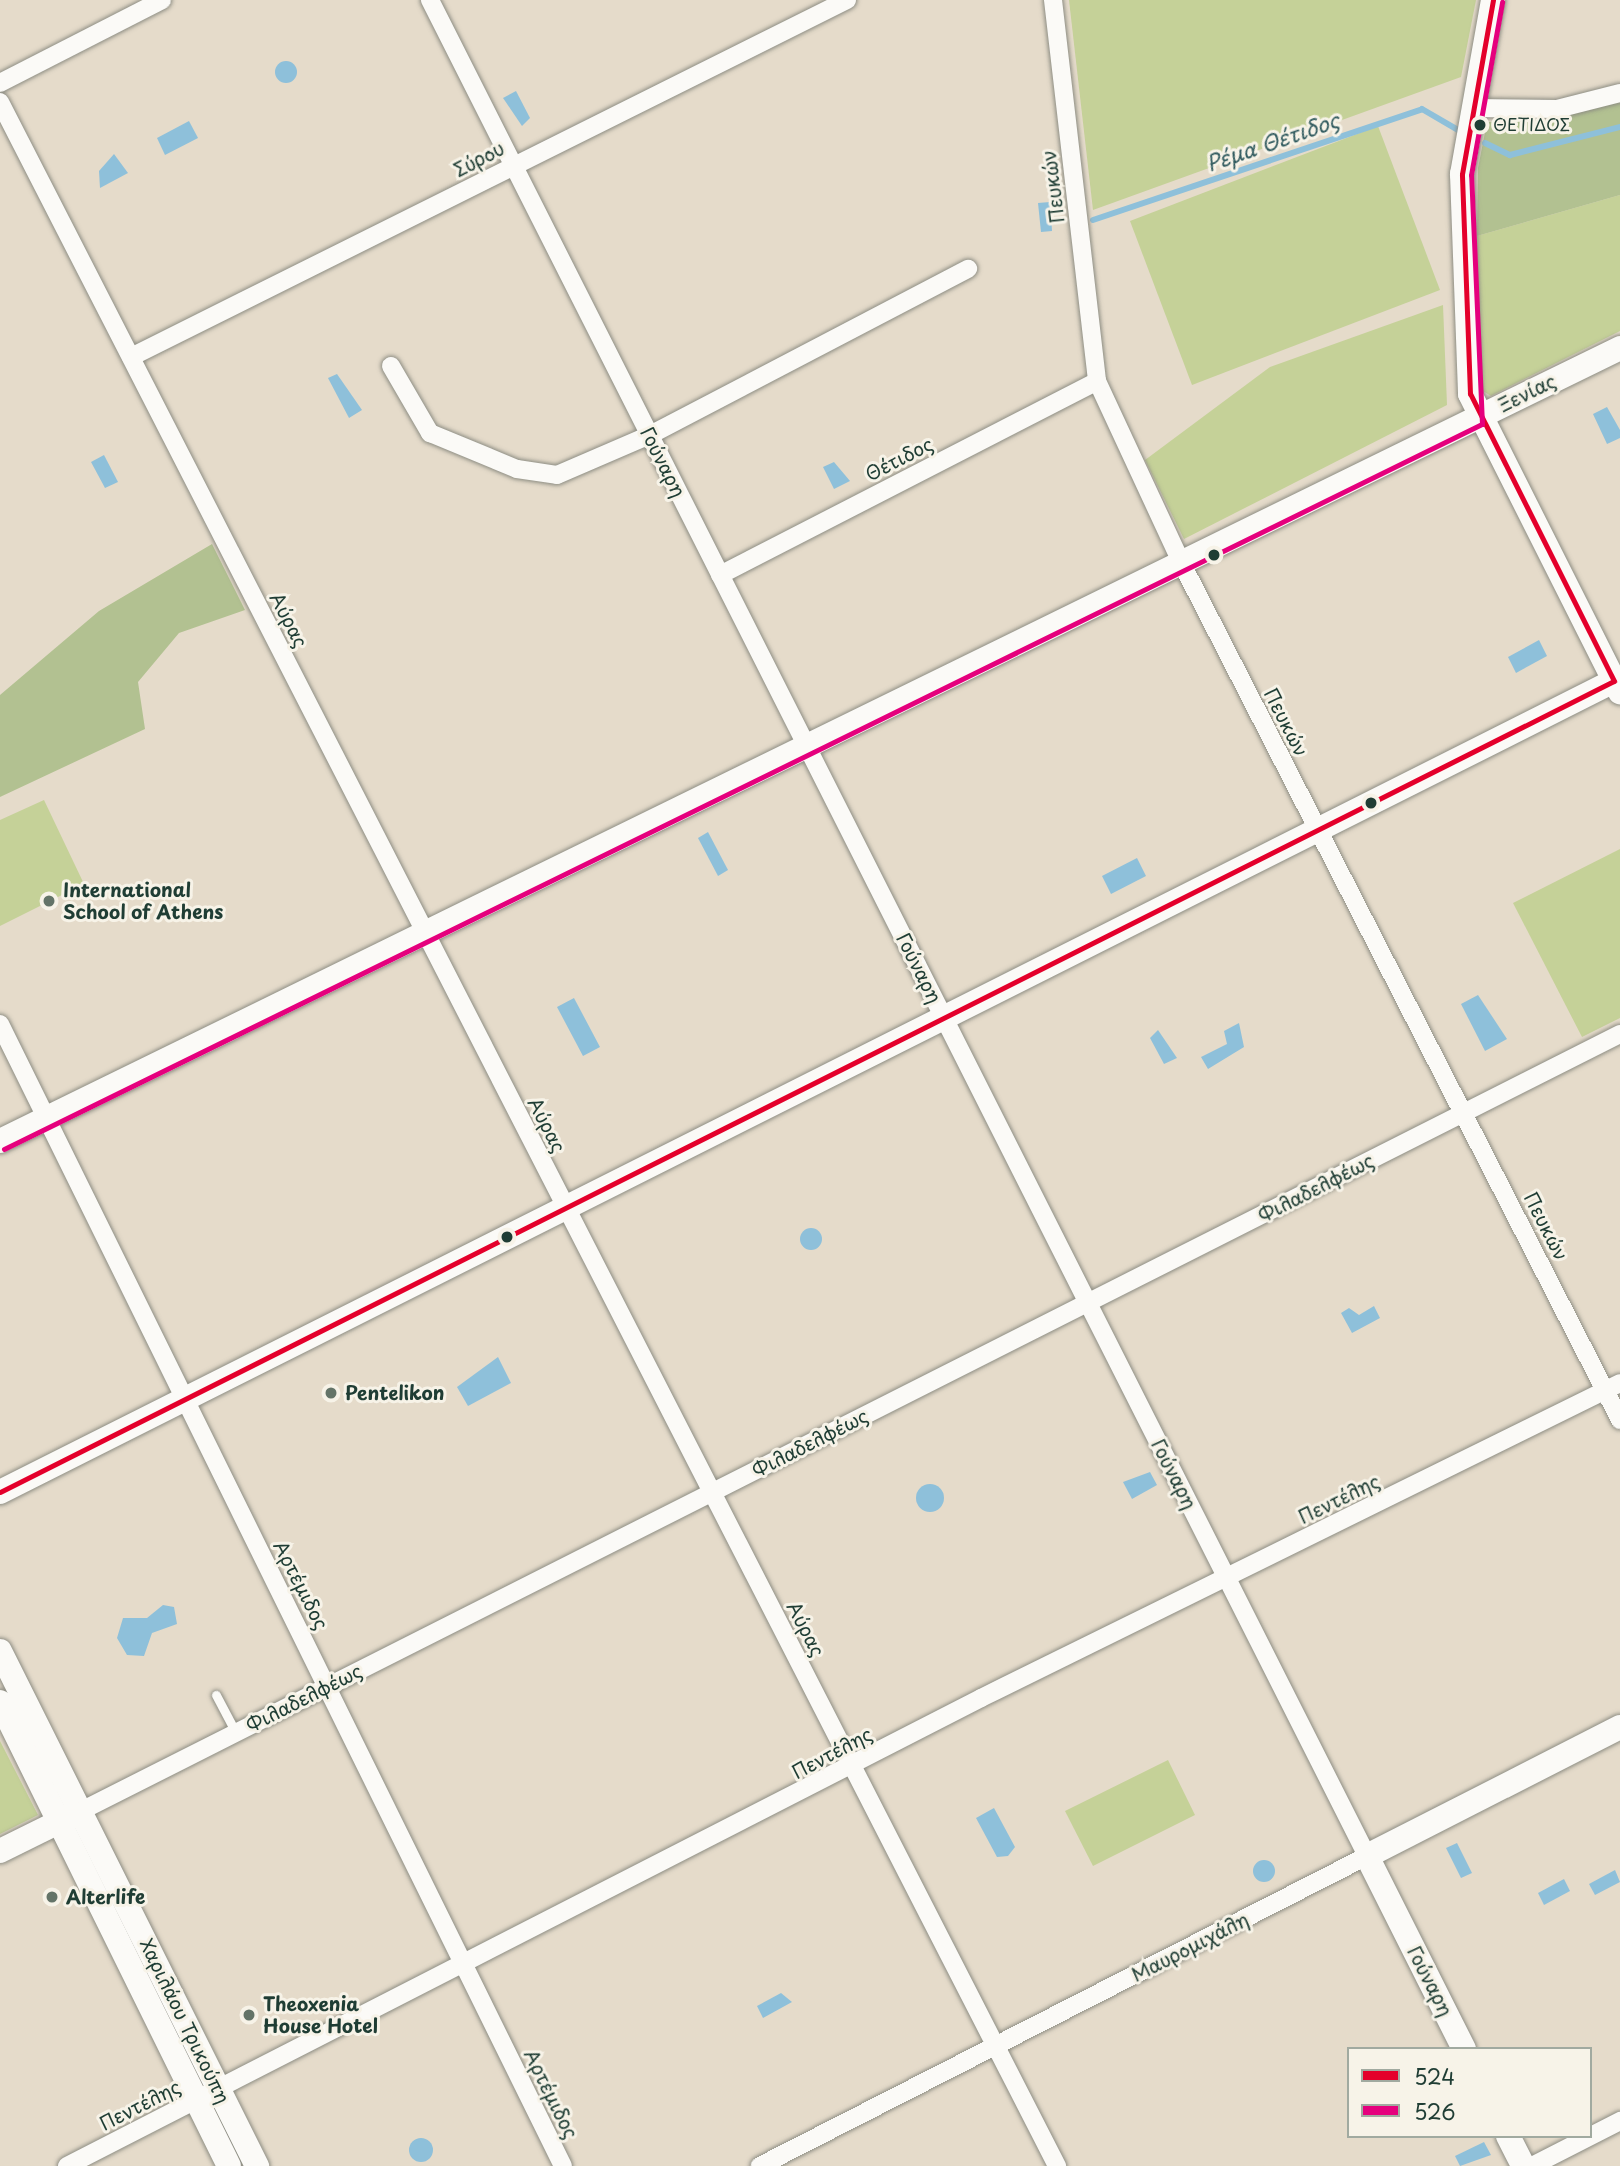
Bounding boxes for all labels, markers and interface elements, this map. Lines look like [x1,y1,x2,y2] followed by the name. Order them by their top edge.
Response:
[1203,107,1341,175] water label: Ρέμα Θέτιδος
[1493,115,1570,135] place label: ΘΕΤΙΔΟΣ
[1473,118,1487,132] marker: ΘΕΤΙΔΟΣ
[450,137,508,181] street label: Σύρου
[1037,149,1069,225] street label: Πευκών
[1494,369,1560,417] street label: Ξενίας
[636,423,690,501] street label: Γούναρη
[861,432,937,486] street label: Θέτιδος
[1207,548,1221,562] unlabelled marker
[266,589,312,651] street label: Αύρας
[1259,684,1313,760] street label: Πευκών
[1364,796,1378,810] unlabelled marker
[63,879,225,923] place label: International School of Athens
[41,893,57,909] marker: International School of Athens
[892,929,946,1007] street label: Γούναρη
[524,1094,570,1156] street label: Αύρας
[1254,1149,1378,1227] street label: Φιλαδελφέως
[1519,1188,1573,1264] street label: Πευκών
[500,1230,514,1244] unlabelled marker
[345,1382,444,1404] place label: Pentelikon
[323,1385,339,1401] marker: Pentelikon
[748,1404,872,1482] street label: Φιλαδελφέως
[1147,1435,1201,1513] street label: Γούναρη
[1295,1470,1383,1528] street label: Πεντέλης
[269,1537,333,1633] street label: Αρτέμιδος
[783,1598,829,1660] street label: Αύρας
[242,1659,366,1737] street label: Φιλαδελφέως
[788,1722,876,1784] street label: Πεντέλης
[66,1886,145,1908] place label: Alterlife
[44,1889,60,1905] marker: Alterlife
[1128,1908,1252,1986] street label: Μαυρομιχάλη
[135,1935,235,2107] street label: Χαριλάου Τρικούπη
[1403,1942,1457,2020] street label: Γούναρη
[263,1993,379,2037] place label: Theoxenia House Hotel
[241,2007,257,2023] marker: Theoxenia House Hotel
[520,2046,582,2142] street label: Αρτέμιδος
[1347,2047,1592,2138] legend
[1414,2060,1455,2092] text: 524
[96,2075,184,2135] street label: Πεντέλης
[1414,2095,1456,2127] text: 526

